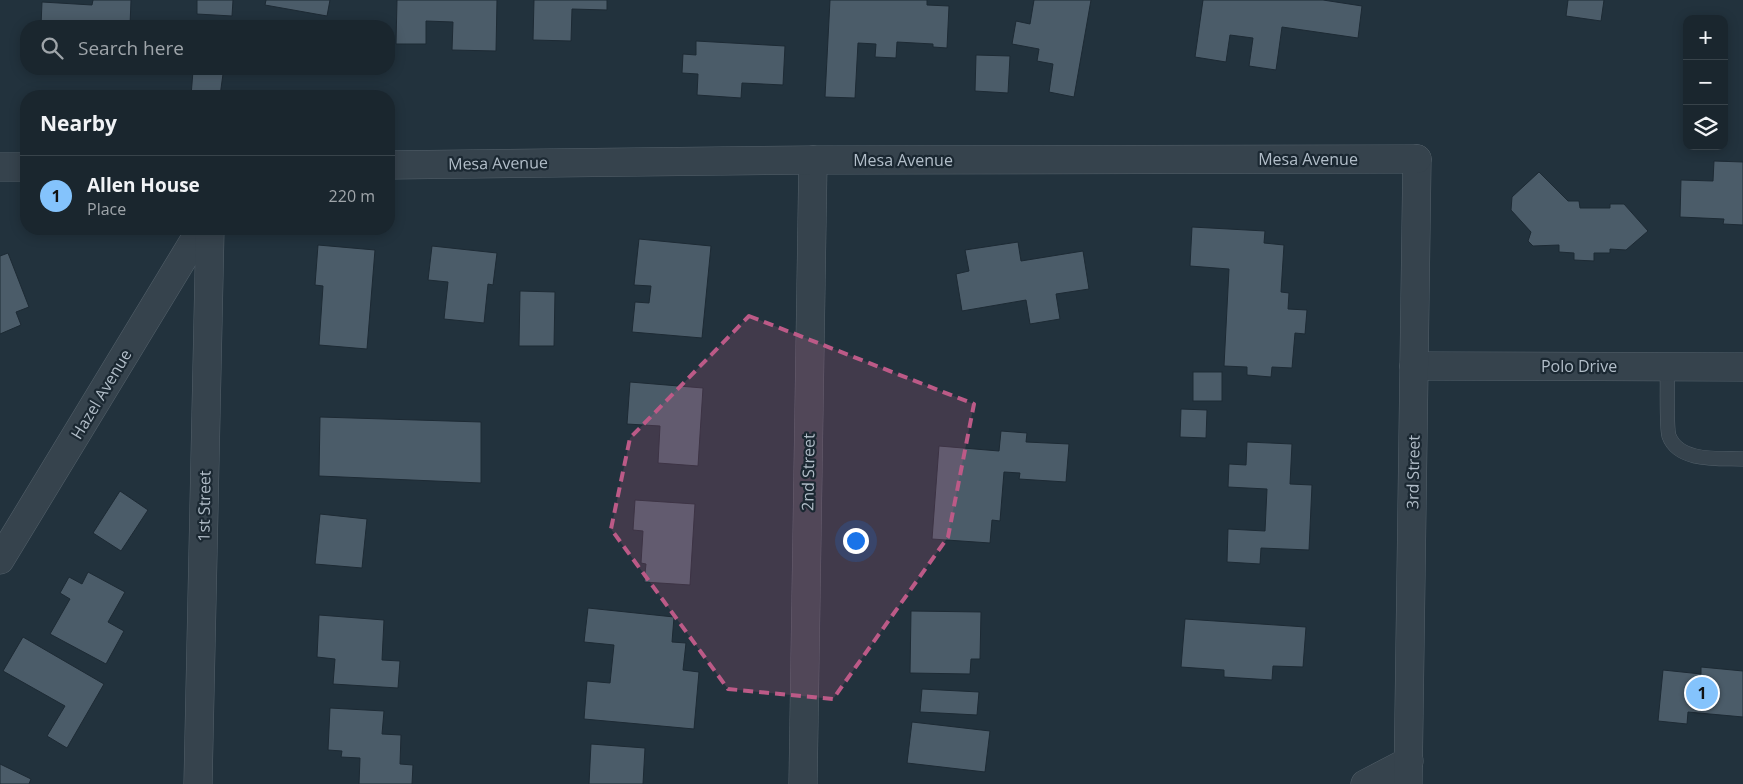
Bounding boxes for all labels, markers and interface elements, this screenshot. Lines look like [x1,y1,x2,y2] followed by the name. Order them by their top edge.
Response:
[1683,15,1728,150] map controls
[1683,15,1728,60] button: +
[20,20,395,75] search box
[38,34,66,62] icon: search
[78,35,184,61] text: Search here
[1683,60,1728,105] button: −
[1683,105,1728,150] button: layers
[40,109,117,137] text: Nearby
[1258,148,1358,170] street label: Mesa Avenue
[853,149,953,171] street label: Mesa Avenue
[448,151,548,175] street label: Mesa Avenue
[87,172,200,198] text: Allen House
[51,185,61,207] text: 1
[329,185,375,207] text: 220 m
[87,198,126,220] text: Place
[66,345,136,443] street label: Hazel Avenue
[1541,355,1617,377] street label: Polo Drive
[796,433,820,511] street label: 2nd Street
[1401,434,1425,509] street label: 3rd Street
[192,470,216,542] street label: 1st Street
[843,528,869,554] your location
[1686,674,1718,712] pin: 1

